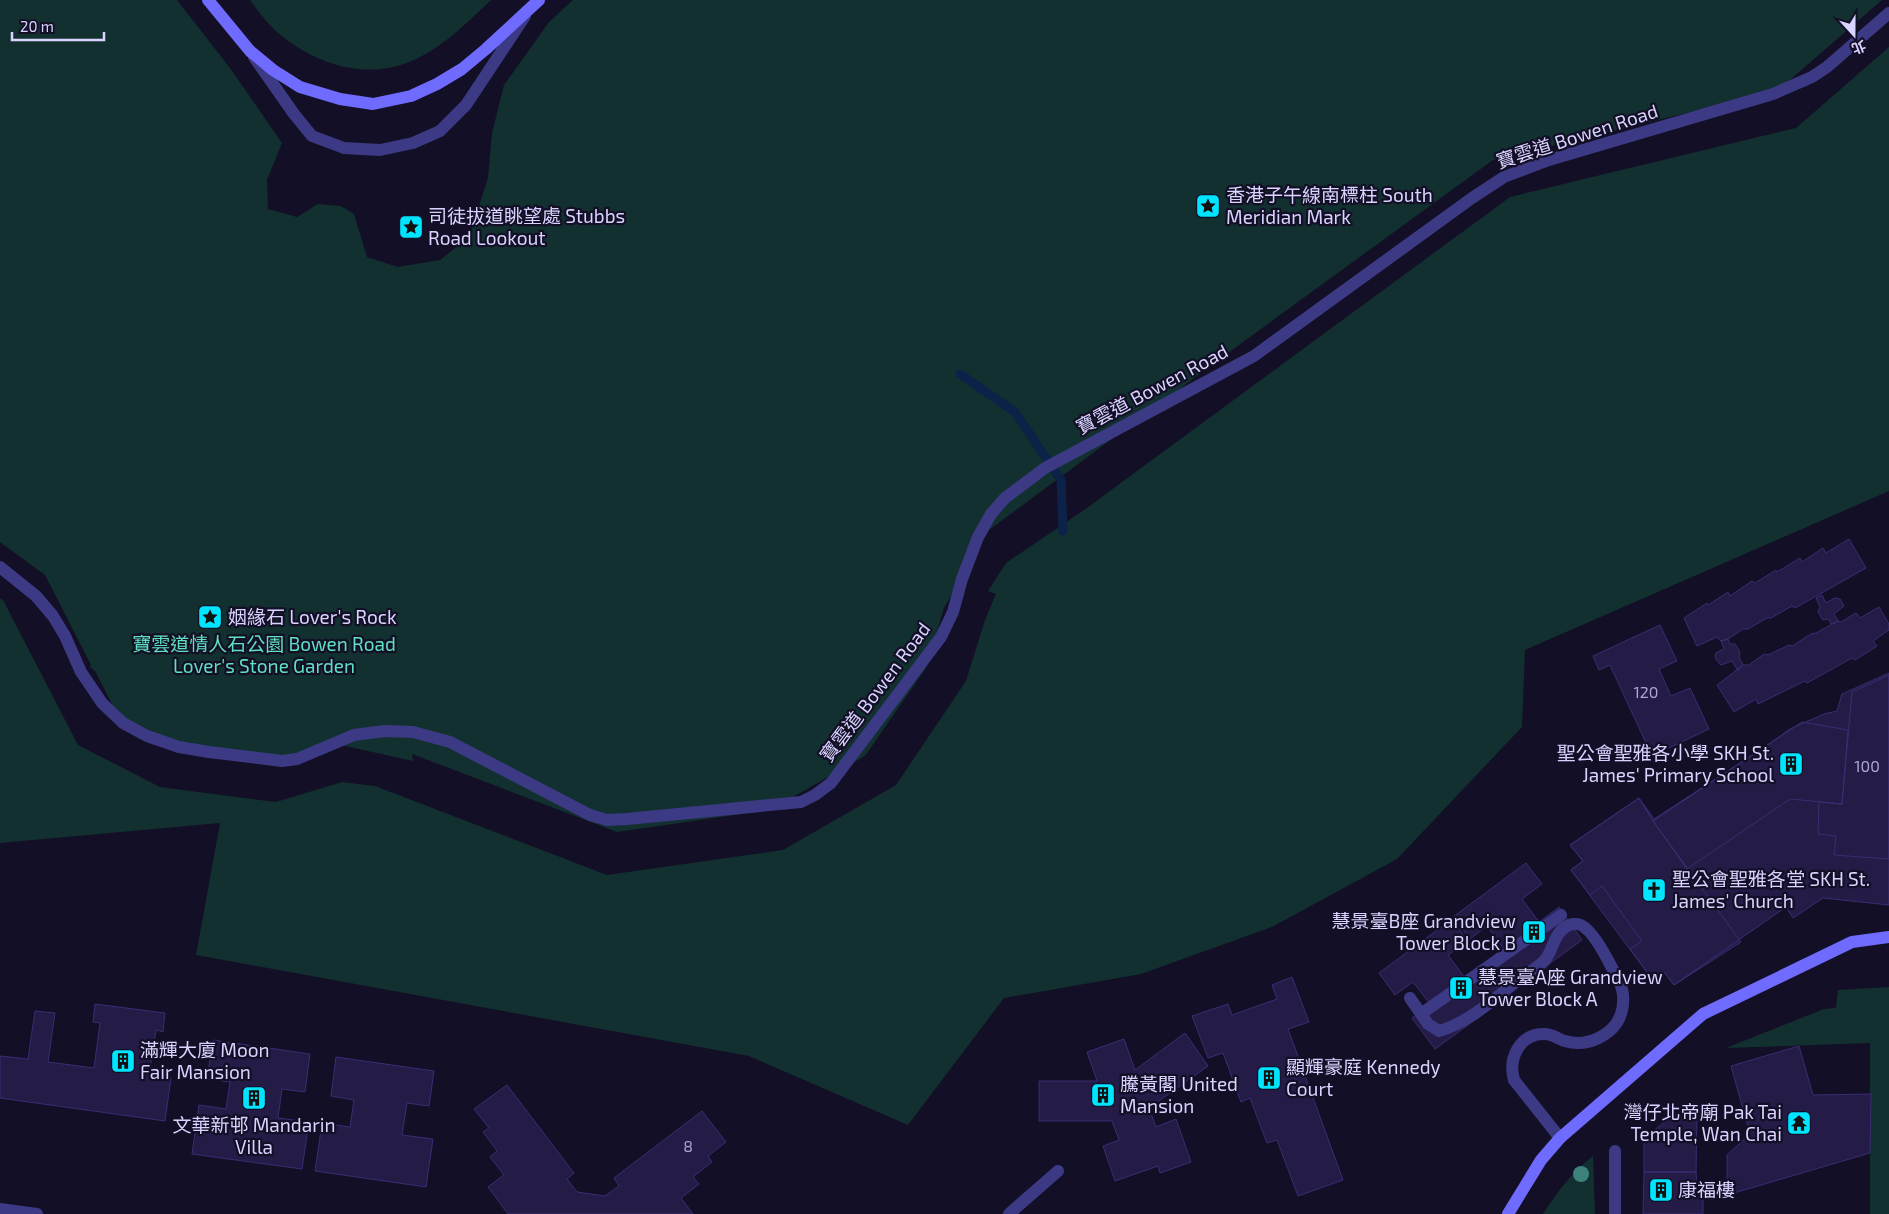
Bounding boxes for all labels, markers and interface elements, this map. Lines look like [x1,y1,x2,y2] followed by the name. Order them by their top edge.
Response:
[12,10,105,42] scale bar
[1829,10,1879,60] north arrow
[20,17,54,35] text: 20 m
[1849,37,1868,58] text: 北
[1493,99,1661,173] street label: 寶雲道 Bowen Road
[1226,183,1433,228] place label: 香港子午線南標柱 South Meridian Mark
[1195,193,1221,219] place icon: 香港子午線南標柱 South Meridian Mark
[428,204,625,249] place label: 司徒拔道眺望處 Stubbs Road Lookout
[398,214,424,240] place icon: 司徒拔道眺望處 Stubbs Road Lookout
[1072,339,1232,438] street label: 寶雲道 Bowen Road
[197,604,223,630] place icon: 姻緣石 Lover's Rock
[228,605,397,628] place label: 姻緣石 Lover's Rock
[815,617,935,766] street label: 寶雲道 Bowen Road
[132,632,396,677] park label: 寶雲道情人石公園 Bowen Road Lover's Stone Garden
[1633,682,1659,701] house number: 120
[1557,741,1774,786] place label: 聖公會聖雅各小學 SKH St. James' Primary School
[1778,751,1804,777] building icon: 聖公會聖雅各小學 SKH St. James' Primary School
[1854,756,1880,775] house number: 100
[1672,867,1870,912] place label: 聖公會聖雅各堂 SKH St. James' Church
[1641,877,1667,903] church icon: 聖公會聖雅各堂 SKH St. James' Church
[1331,909,1516,954] place label: 慧景臺B座 Grandview Tower Block B
[1521,919,1547,945] building icon: 慧景臺B座 Grandview Tower Block B
[1478,965,1663,1010] place label: 慧景臺A座 Grandview Tower Block A
[1448,975,1474,1001] building icon: 慧景臺A座 Grandview Tower Block A
[140,1038,270,1083] place label: 滿輝大廈 Moon Fair Mansion
[110,1048,136,1074] building icon: 滿輝大廈 Moon Fair Mansion
[1286,1055,1441,1100] place label: 顯輝豪庭 Kennedy Court
[1256,1065,1282,1091] building icon: 顯輝豪庭 Kennedy Court
[1120,1072,1238,1117] place label: 騰黃閣 United Mansion
[1090,1082,1116,1108] building icon: 騰黃閣 United Mansion
[241,1085,267,1111] building icon: 文華新邨 Mandarin Villa
[1624,1100,1782,1145] place label: 灣仔北帝廟 Pak Tai Temple, Wan Chai
[1786,1110,1812,1136] temple icon: 灣仔北帝廟 Pak Tai Temple, Wan Chai
[172,1113,336,1158] place label: 文華新邨 Mandarin Villa
[683,1136,693,1155] house number: 8
[1648,1177,1674,1203] building icon: 康福樓
[1678,1178,1735,1201] place label: 康福樓

